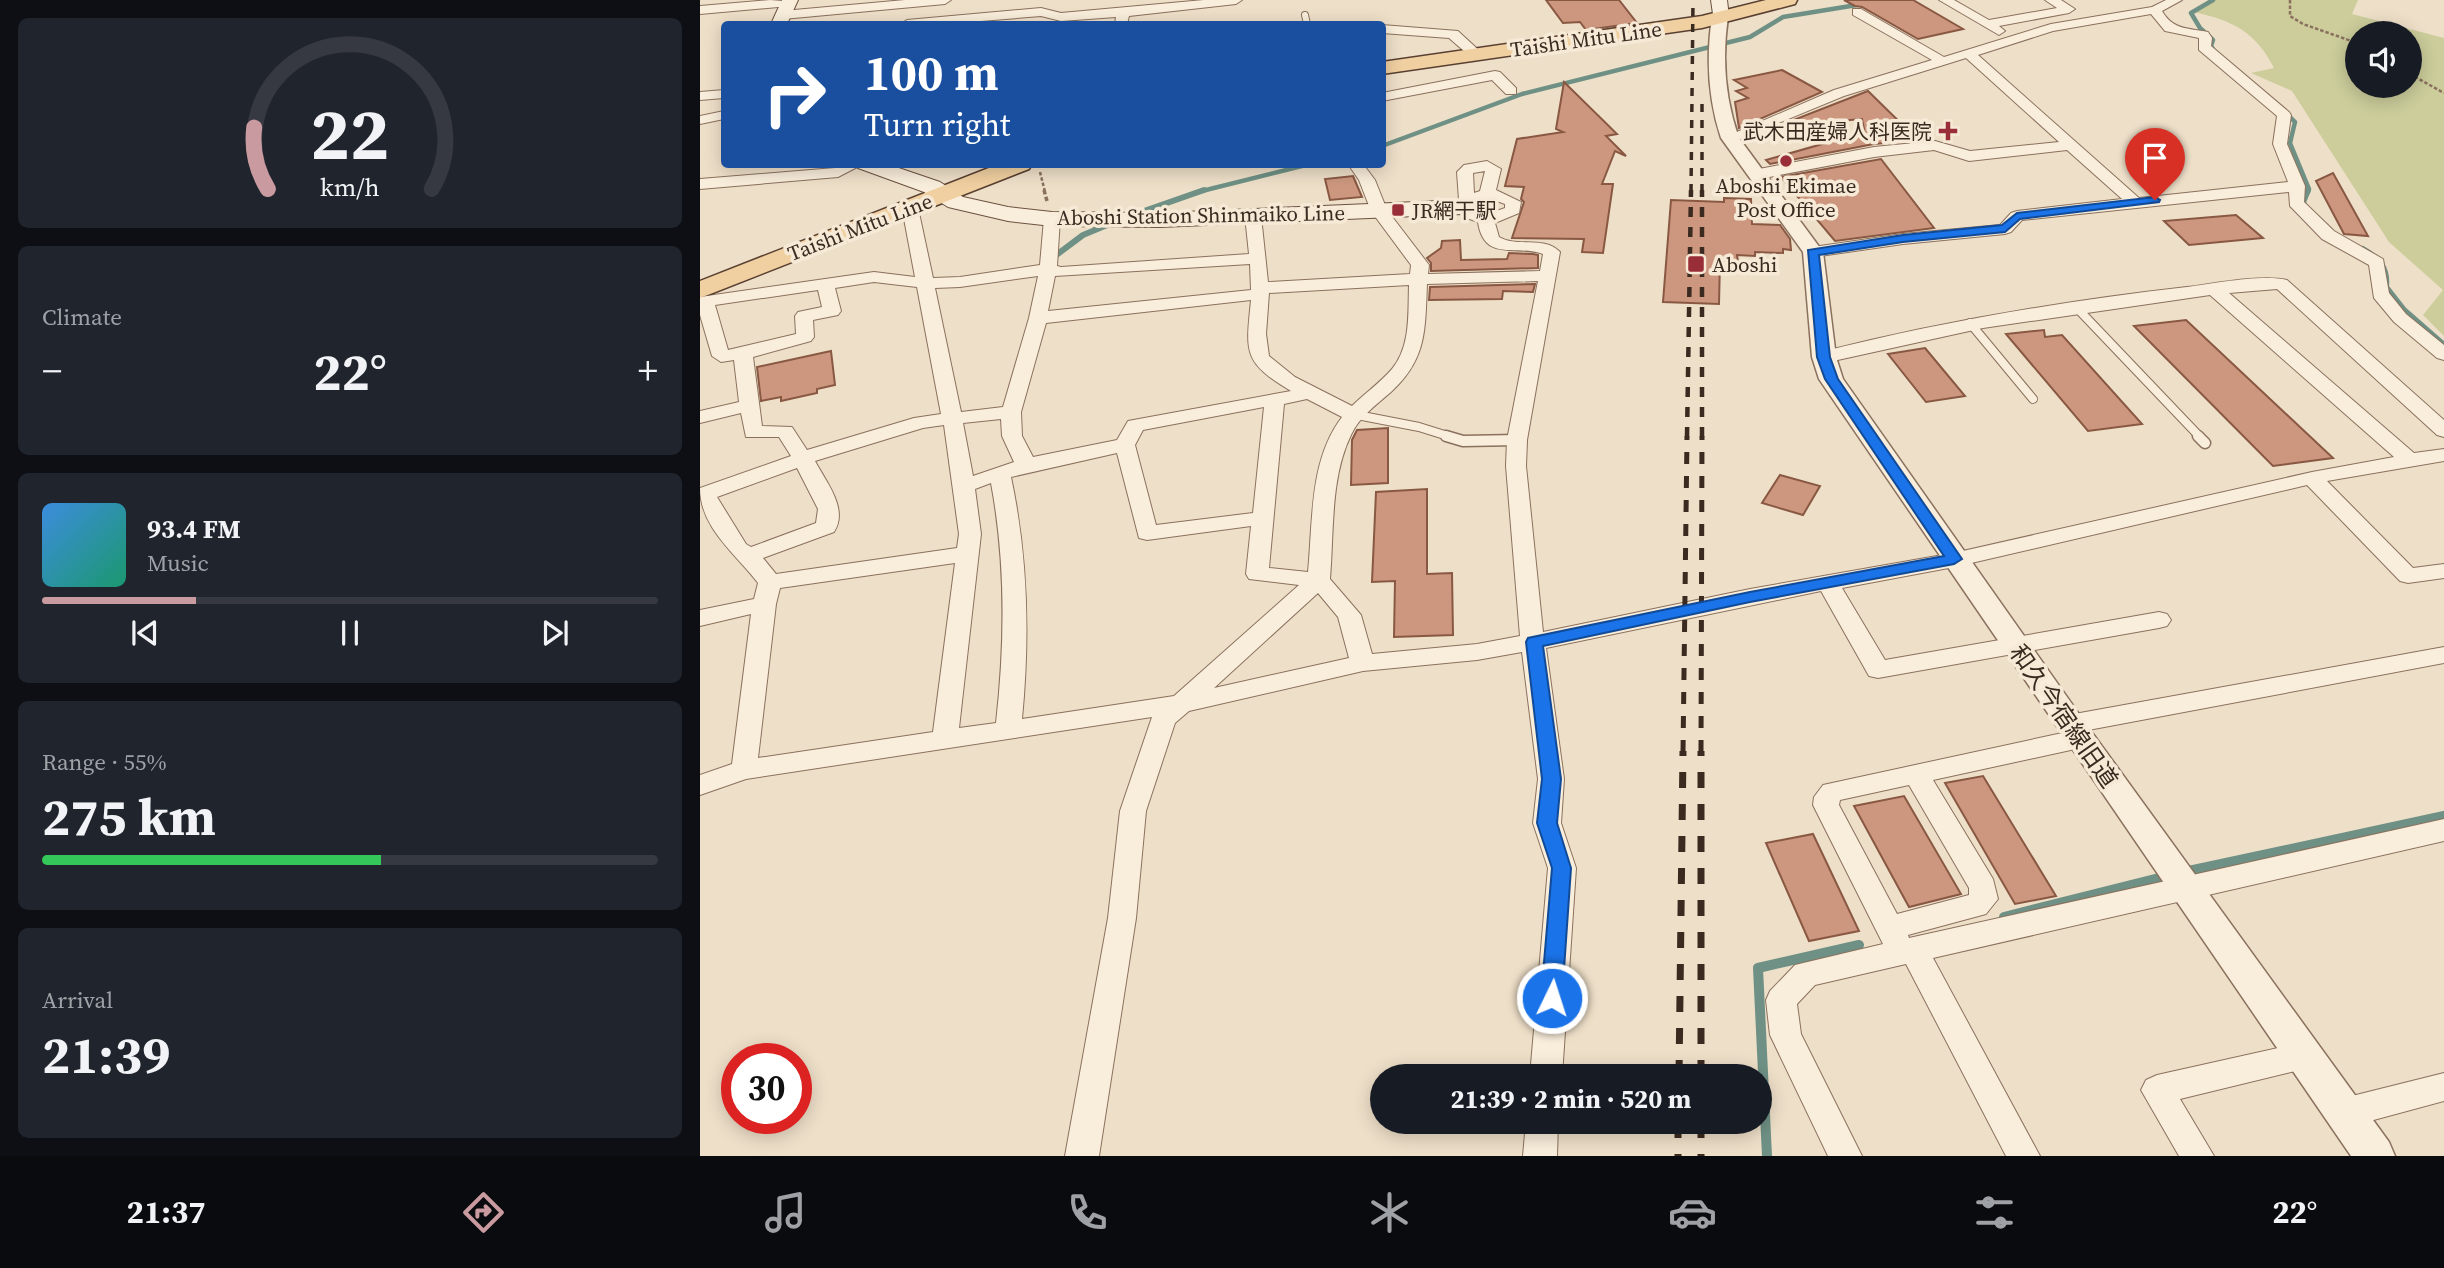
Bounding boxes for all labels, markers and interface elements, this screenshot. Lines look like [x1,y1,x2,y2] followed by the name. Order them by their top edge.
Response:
[1508,14,1664,64] street label: Taishi Mitu Line
[2345,21,2422,98] map controls
[2345,21,2422,98] button: sound
[864,39,999,106] text: 100 m
[749,49,840,140] icon: right
[311,84,389,183] text: 22
[864,103,1010,147] text: Turn right
[1743,117,1932,146] place label: 武木田産婦人科医院
[1938,121,1958,141] marker: 武木田産婦人科医院
[2125,128,2185,200] pin
[2136,139,2174,177] icon: arrive
[1778,153,1794,169] marker: Aboshi Ekimae Post Office
[320,170,380,204] text: km/h
[1716,171,1857,224] place label: Aboshi Ekimae Post Office
[783,186,937,268] street label: Taishi Mitu Line
[1411,196,1497,225] place label: JR網干駅
[1057,198,1345,232] street label: Aboshi Station Shinmaiko Line
[1390,202,1406,218] marker: JR網干駅
[1712,250,1777,279] place label: Aboshi
[1686,254,1706,274] marker: Aboshi
[42,301,122,333] text: Climate
[313,336,387,407] text: 22°
[42,345,62,397] text: −
[638,345,658,397] text: +
[147,511,241,547] text: 93.4 FM
[147,547,209,579] text: Music
[126,614,164,652] icon: previous
[331,614,369,652] icon: pause
[536,614,574,652] icon: next
[2002,638,2126,794] street label: 和久今宿線旧道
[42,746,167,778] text: Range · 55%
[42,781,216,852] text: 275 km
[1515,961,1589,1035] position arrow
[42,984,113,1016] text: Arrival
[42,1019,170,1090] text: 21:39
[721,1043,812,1134] speed limit sign: 30
[1451,1081,1691,1117] text: 21:39 · 2 min · 520 m
[459,1188,508,1237] icon: directions
[761,1188,810,1237] icon: music
[1063,1188,1112,1237] icon: phone
[1365,1188,1414,1237] icon: climate
[1668,1188,1717,1237] icon: car
[1970,1188,2019,1237] icon: filters
[127,1190,206,1234] text: 21:37
[2272,1190,2317,1234] text: 22°

